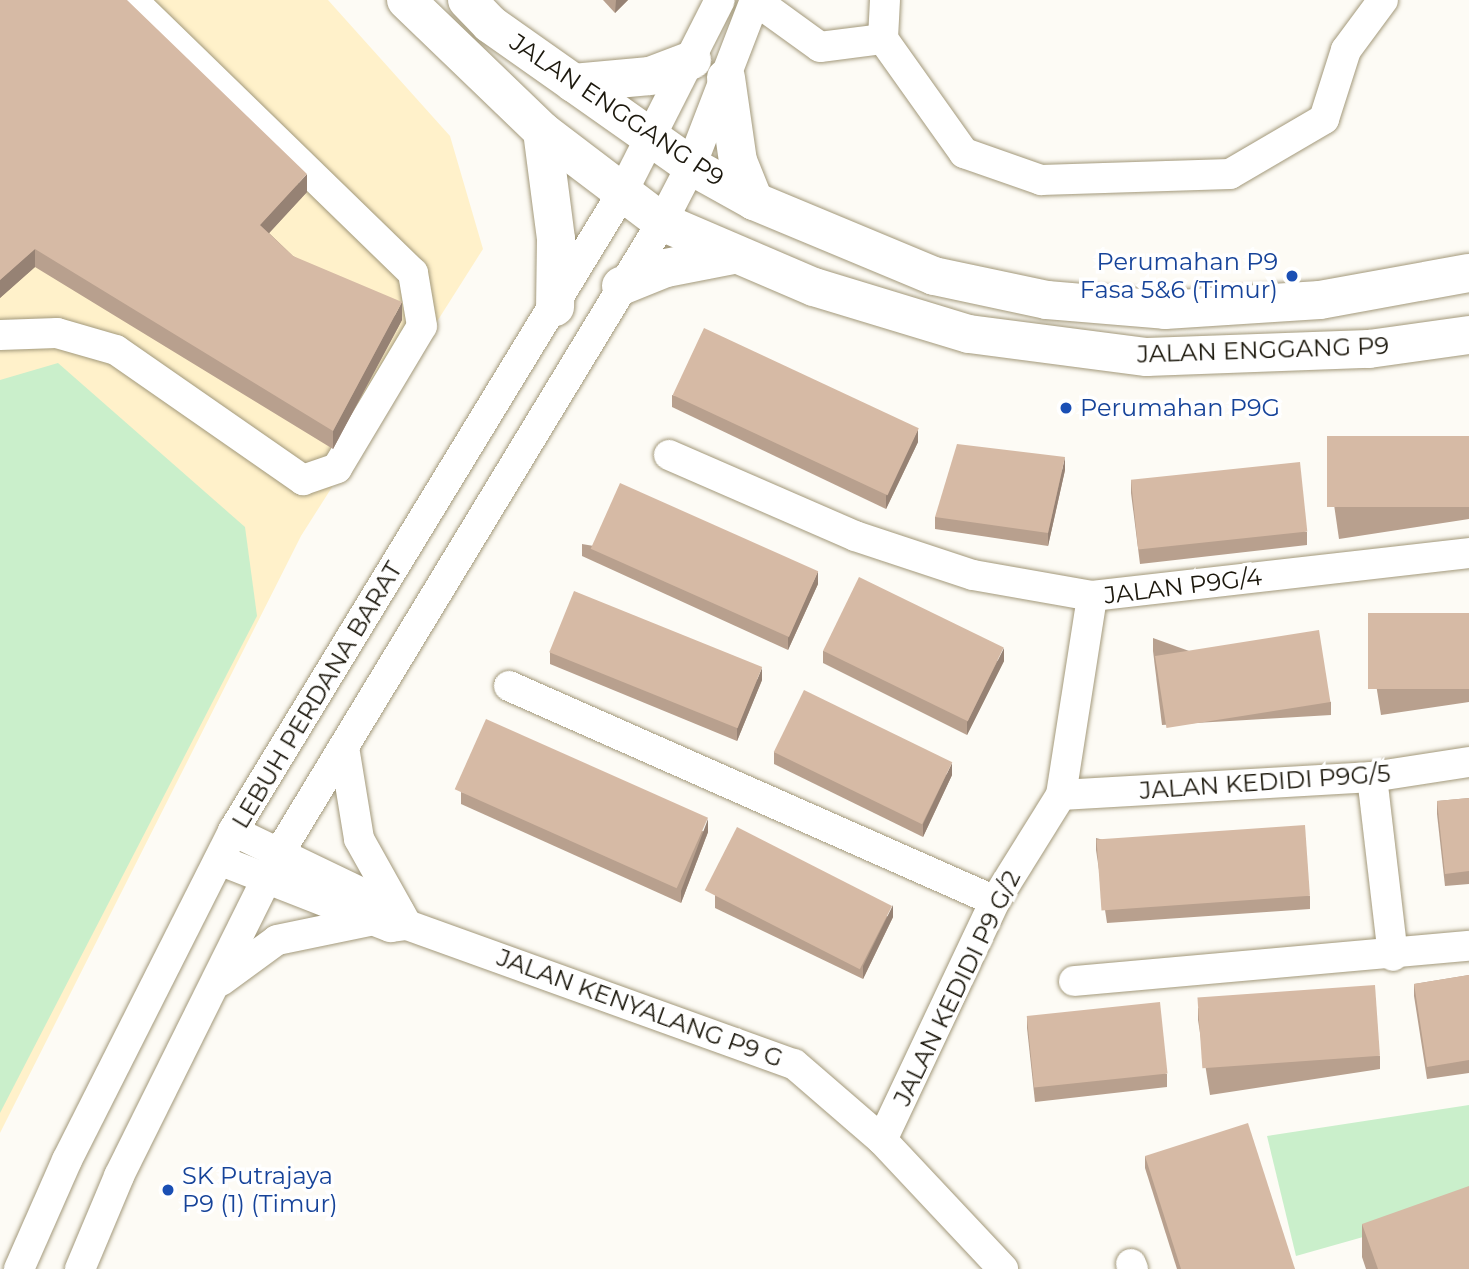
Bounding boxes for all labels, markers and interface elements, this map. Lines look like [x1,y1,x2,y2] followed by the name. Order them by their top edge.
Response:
[504,28,730,192] street label: JALAN ENGGANG P9
[1080,248,1278,304] place label: Perumahan P9 Fasa 5&6 (Timur)
[1284,268,1300,284] marker: Perumahan P9 Fasa 5&6 (Timur)
[1137,331,1389,369] street label: JALAN ENGGANG P9
[1080,394,1280,422] place label: Perumahan P9G
[1058,400,1074,416] marker: Perumahan P9G
[226,556,408,834] street label: LEBUH PERDANA BARAT
[1102,562,1264,610] street label: JALAN P9G/4
[1139,759,1391,805] street label: JALAN KEDIDI P9G/5
[888,866,1026,1110] street label: JALAN KEDIDI P9 G/2
[493,943,787,1073] street label: JALAN KENYALANG P9 G
[182,1162,338,1218] place label: SK Putrajaya P9 (1) (Timur)
[160,1182,176,1198] marker: SK Putrajaya P9 (1) (Timur)

